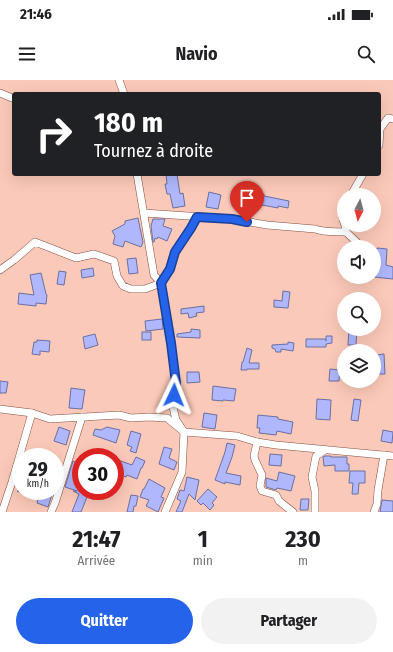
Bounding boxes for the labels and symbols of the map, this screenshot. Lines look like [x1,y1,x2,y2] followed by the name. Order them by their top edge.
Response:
[230,181,264,222] pin
[337,188,381,232] north arrow
[153,374,195,416] position arrow
[72,448,124,500] speed limit sign: 30

